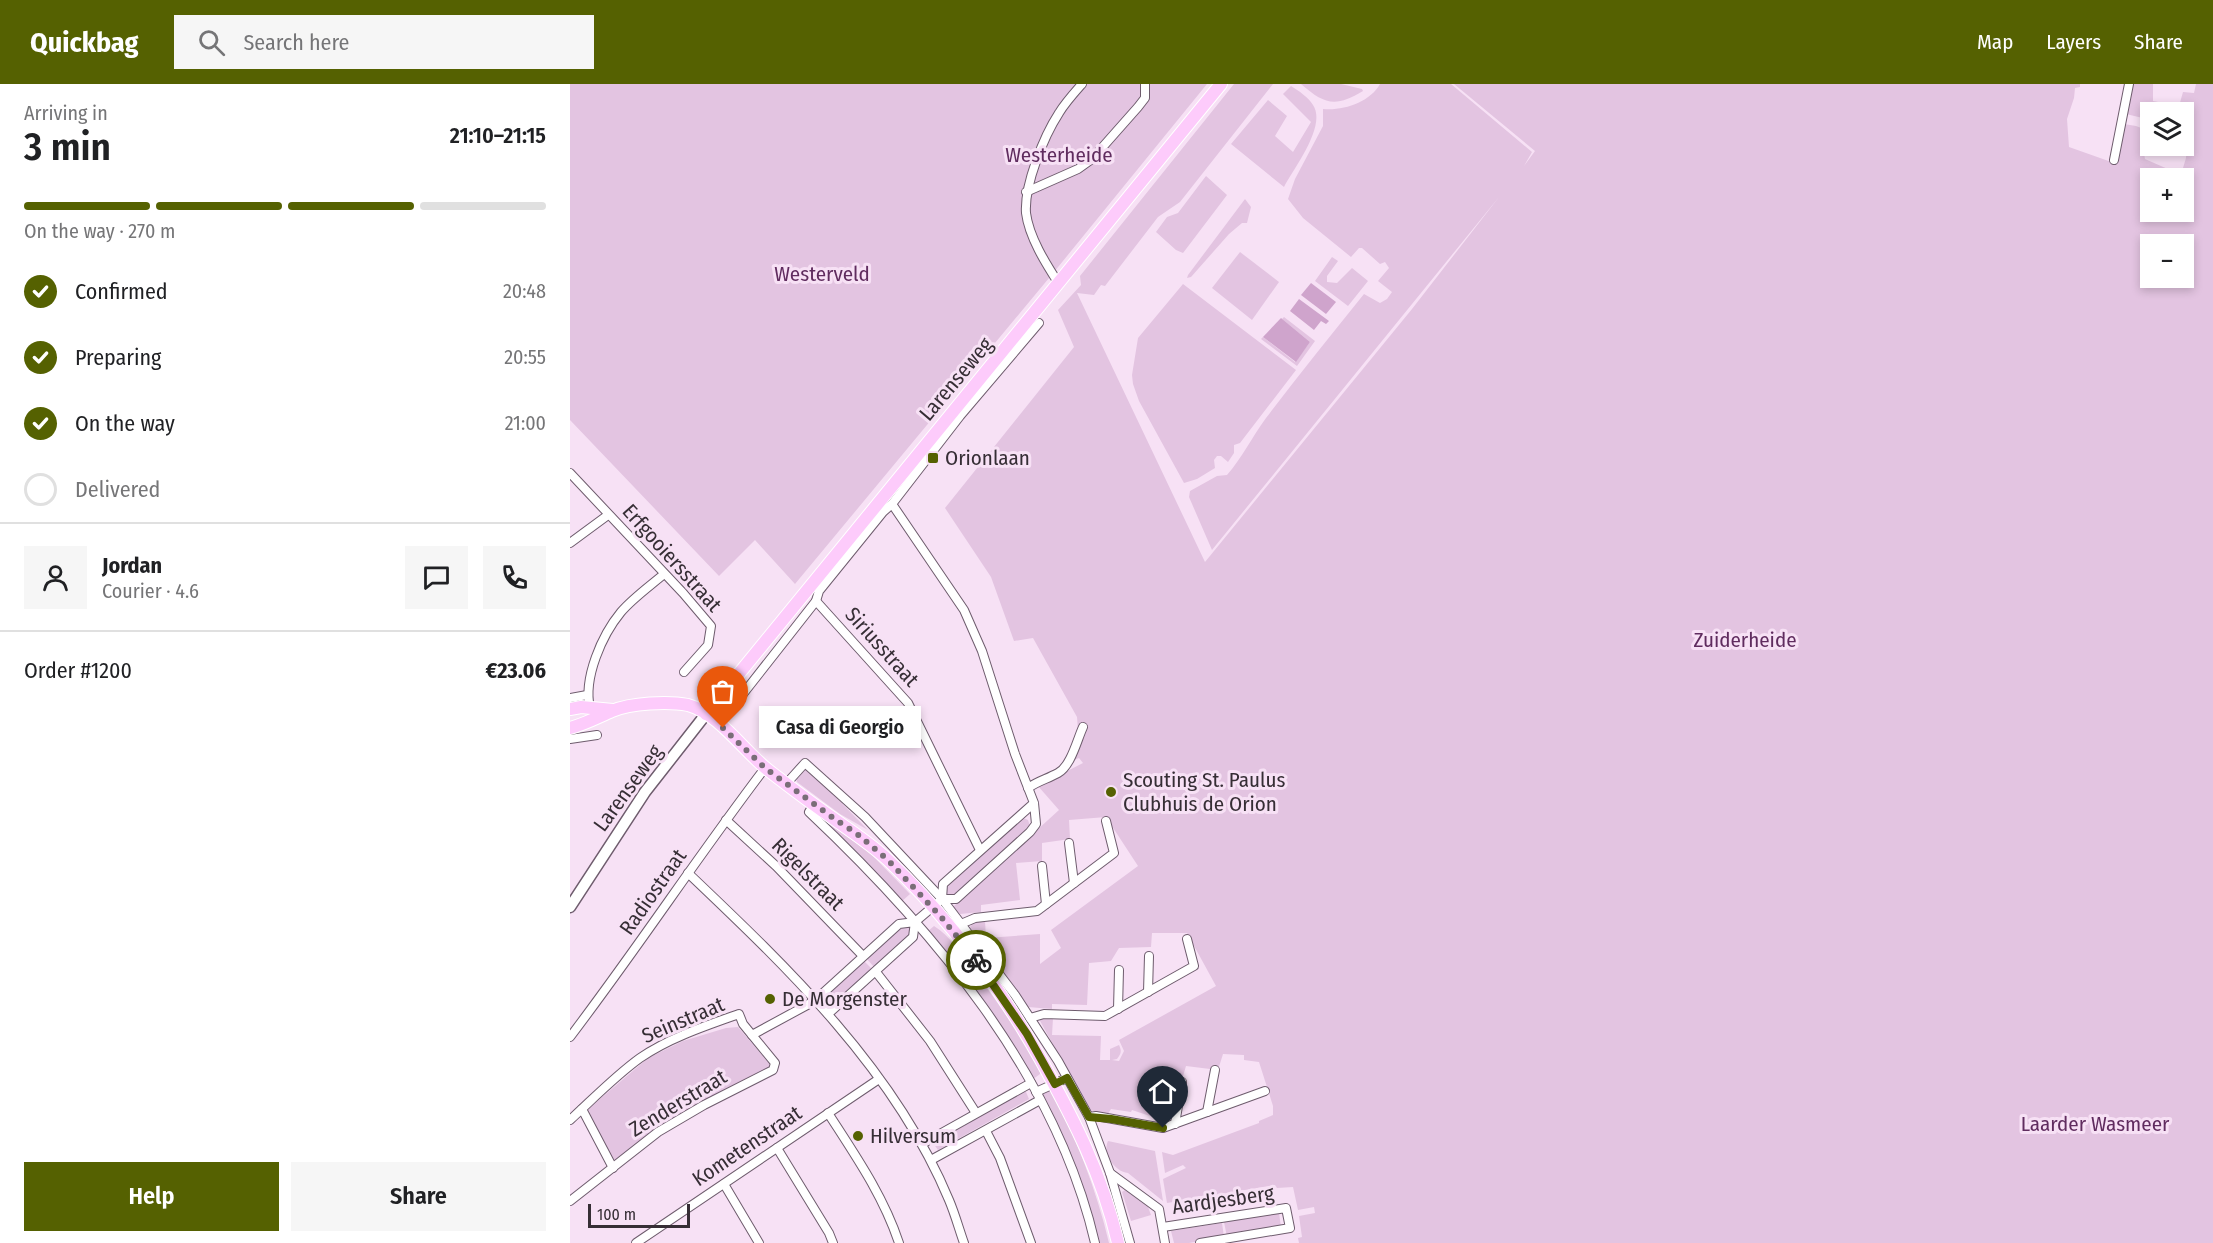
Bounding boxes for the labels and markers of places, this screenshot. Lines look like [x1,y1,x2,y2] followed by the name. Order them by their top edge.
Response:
[945,445,1030,471] place label: Orionlaan
[926,451,940,465] marker: Orionlaan
[697,666,748,728] pin
[759,707,921,749] callout: Casa di Georgio
[1123,767,1286,817] place label: Scouting St. Paulus Clubhuis de Orion
[1104,785,1118,799] marker: Scouting St. Paulus Clubhuis de Orion
[782,986,907,1012] place label: De Morgenster
[763,992,777,1006] marker: De Morgenster
[1137,1066,1188,1128] pin
[870,1123,956,1149] place label: Hilversum
[851,1129,865,1143] marker: Hilversum

